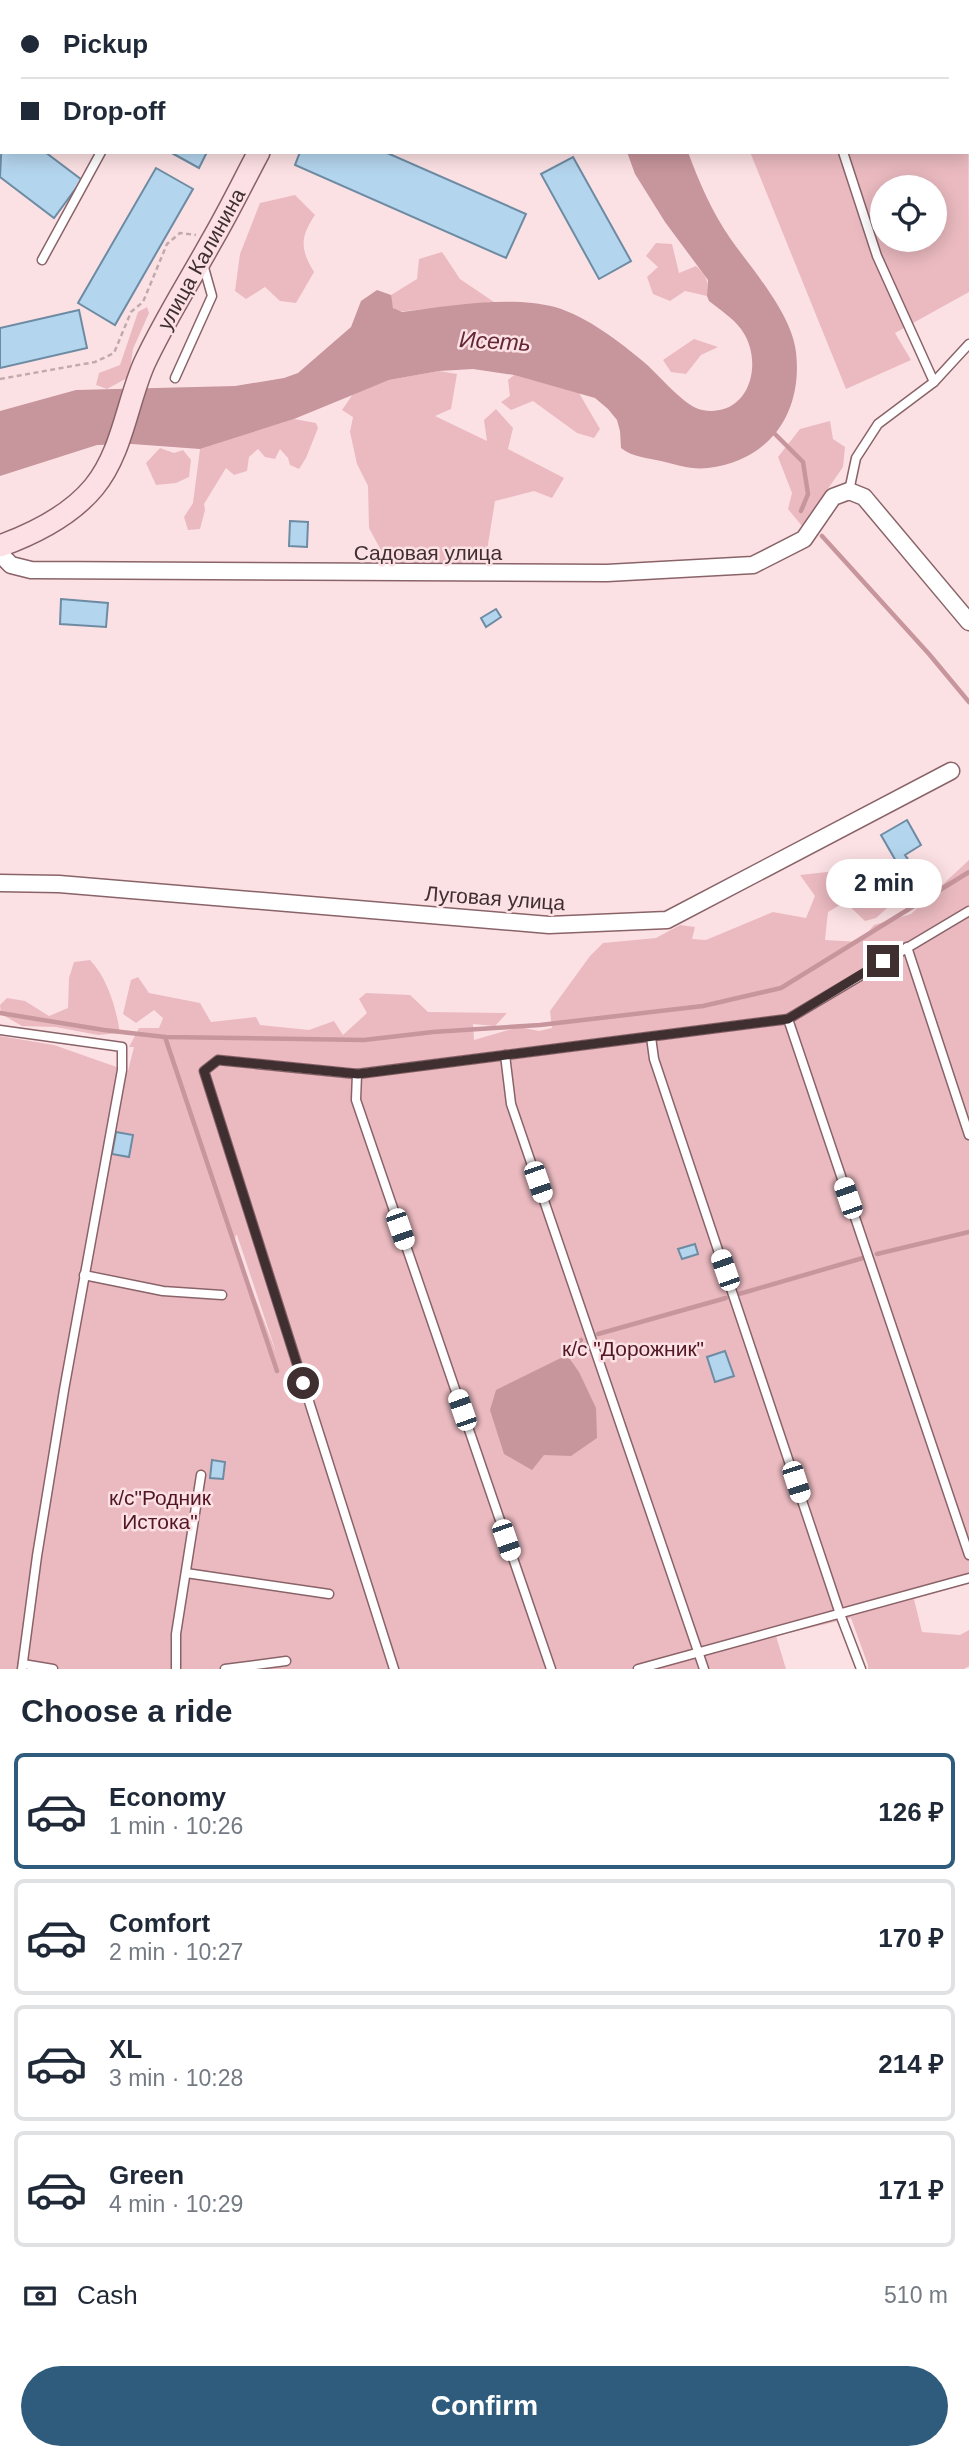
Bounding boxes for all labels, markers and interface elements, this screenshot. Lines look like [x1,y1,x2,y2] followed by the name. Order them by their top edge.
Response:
[63,29,148,59] text: Pickup
[63,96,166,126] text: Drop-off
[870,175,947,252] map controls
[870,175,947,252] button: locate
[153,184,250,334] street label: улица Калинина
[458,326,532,356] water label: Исеть
[354,541,503,564] street label: Садовая улица
[825,860,941,908] callout: 2 min
[854,870,914,896] text: 2 min
[424,882,566,914] street label: Луговая улица
[867,945,899,977] route end
[522,1159,555,1205] car
[832,1175,865,1221] car
[384,1206,417,1252] car
[709,1247,742,1293] car
[562,1337,704,1360] park label: к/с "Дорожник"
[287,1367,319,1399] route start
[446,1387,479,1433] car
[780,1459,813,1505] car
[109,1486,212,1533] park label: к/с"Родник Истока"
[490,1517,523,1563] car
[21,1693,233,1729] text: Choose a ride
[25,1780,88,1843] icon: car
[109,1782,226,1812] text: Economy
[878,1797,944,1827] text: 126 ₽
[109,1813,243,1839] text: 1 min · 10:26
[25,1906,88,1969] icon: car
[109,1908,210,1938] text: Comfort
[878,1923,944,1953] text: 170 ₽
[109,1939,243,1965] text: 2 min · 10:27
[25,2032,88,2095] icon: car
[109,2034,142,2064] text: XL
[878,2049,944,2079] text: 214 ₽
[109,2065,243,2091] text: 3 min · 10:28
[25,2158,88,2221] icon: car
[109,2160,184,2190] text: Green
[878,2175,944,2205] text: 171 ₽
[109,2191,243,2217] text: 4 min · 10:29
[21,2277,59,2315] icon: cash
[77,2280,138,2310] text: Cash
[884,2282,948,2308] text: 510 m
[21,2366,948,2446] button: Confirm

